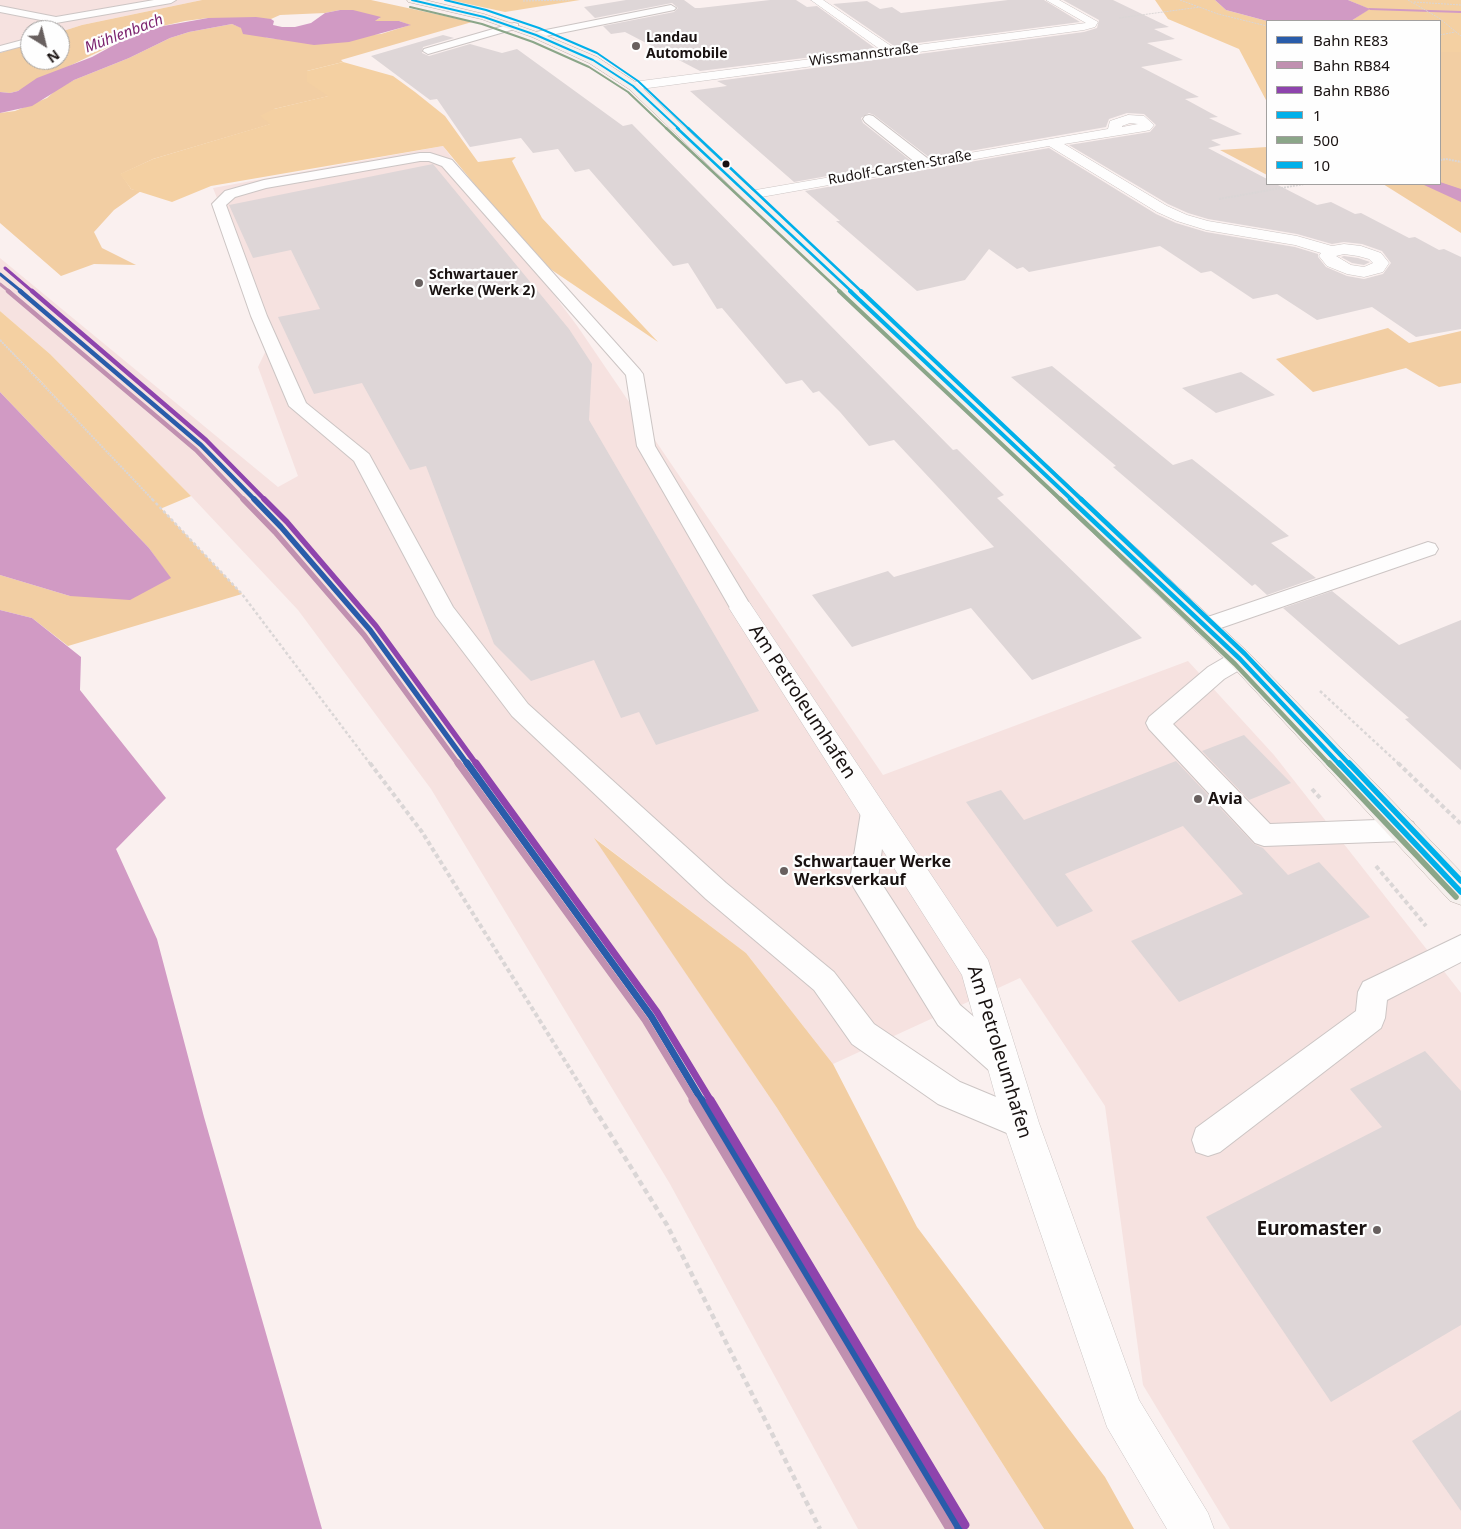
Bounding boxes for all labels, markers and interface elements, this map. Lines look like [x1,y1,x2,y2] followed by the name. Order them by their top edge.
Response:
[82,11,166,57] water label: Mühlenbach
[20,20,70,70] north arrow
[1266,20,1441,185] legend
[646,30,728,62] place label: Landau Automobile
[1313,30,1388,50] text: Bahn RE83
[630,40,642,52] marker: Landau Automobile
[808,40,920,70] street label: Wissmannstraße
[43,46,64,68] text: N
[1313,55,1390,75] text: Bahn RB84
[1313,80,1390,100] text: Bahn RB86
[1313,105,1322,125] text: 1
[1313,130,1339,150] text: 500
[827,147,973,189] street label: Rudolf-Carsten-Straße
[1313,155,1330,175] text: 10
[721,159,731,169] unlabelled marker
[429,267,535,300] place label: Schwartauer Werke (Werk 2)
[413,277,425,289] marker: Schwartauer Werke (Werk 2)
[744,621,860,783] street label: Am Petroleumhafen
[1208,789,1243,809] place label: Avia
[1192,793,1204,805] marker: Avia
[794,852,951,890] place label: Schwartauer Werke Werksverkauf
[778,865,790,877] marker: Schwartauer Werke Werksverkauf
[962,963,1036,1141] street label: Am Petroleumhafen
[1256,1219,1367,1241] place label: Euromaster
[1371,1224,1383,1236] marker: Euromaster

